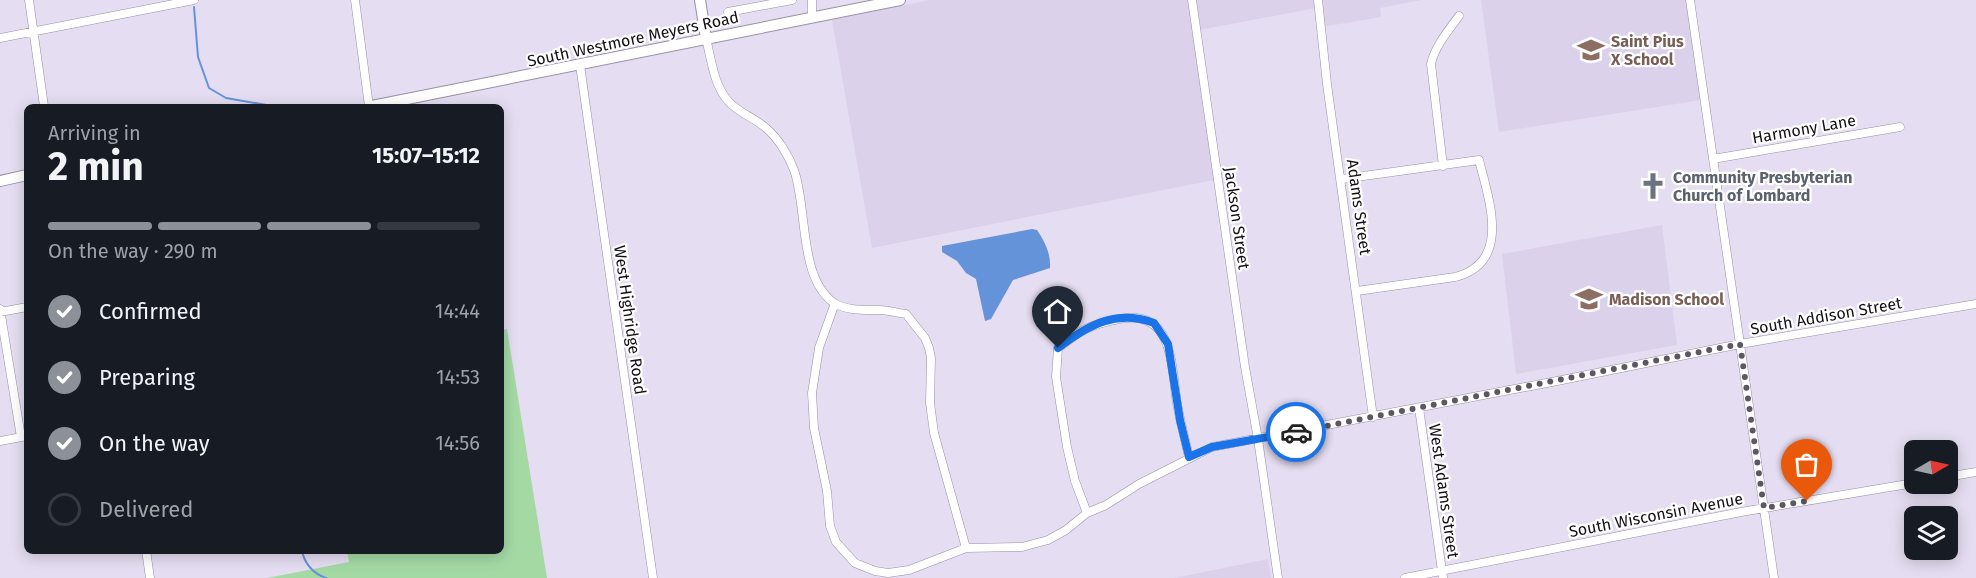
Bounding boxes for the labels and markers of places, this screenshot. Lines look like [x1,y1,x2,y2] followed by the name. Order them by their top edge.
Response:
[1610,32,1684,69] place label: Saint Pius X School
[1576,35,1606,65] school or university icon: Saint Pius X School
[1673,168,1852,205] place label: Community Presbyterian Church of Lombard
[1638,171,1668,201] church icon: Community Presbyterian Church of Lombard
[1574,284,1604,314] school or university icon: Madison School
[1032,286,1083,348] pin
[1609,290,1724,309] place label: Madison School
[1781,439,1832,501] pin

